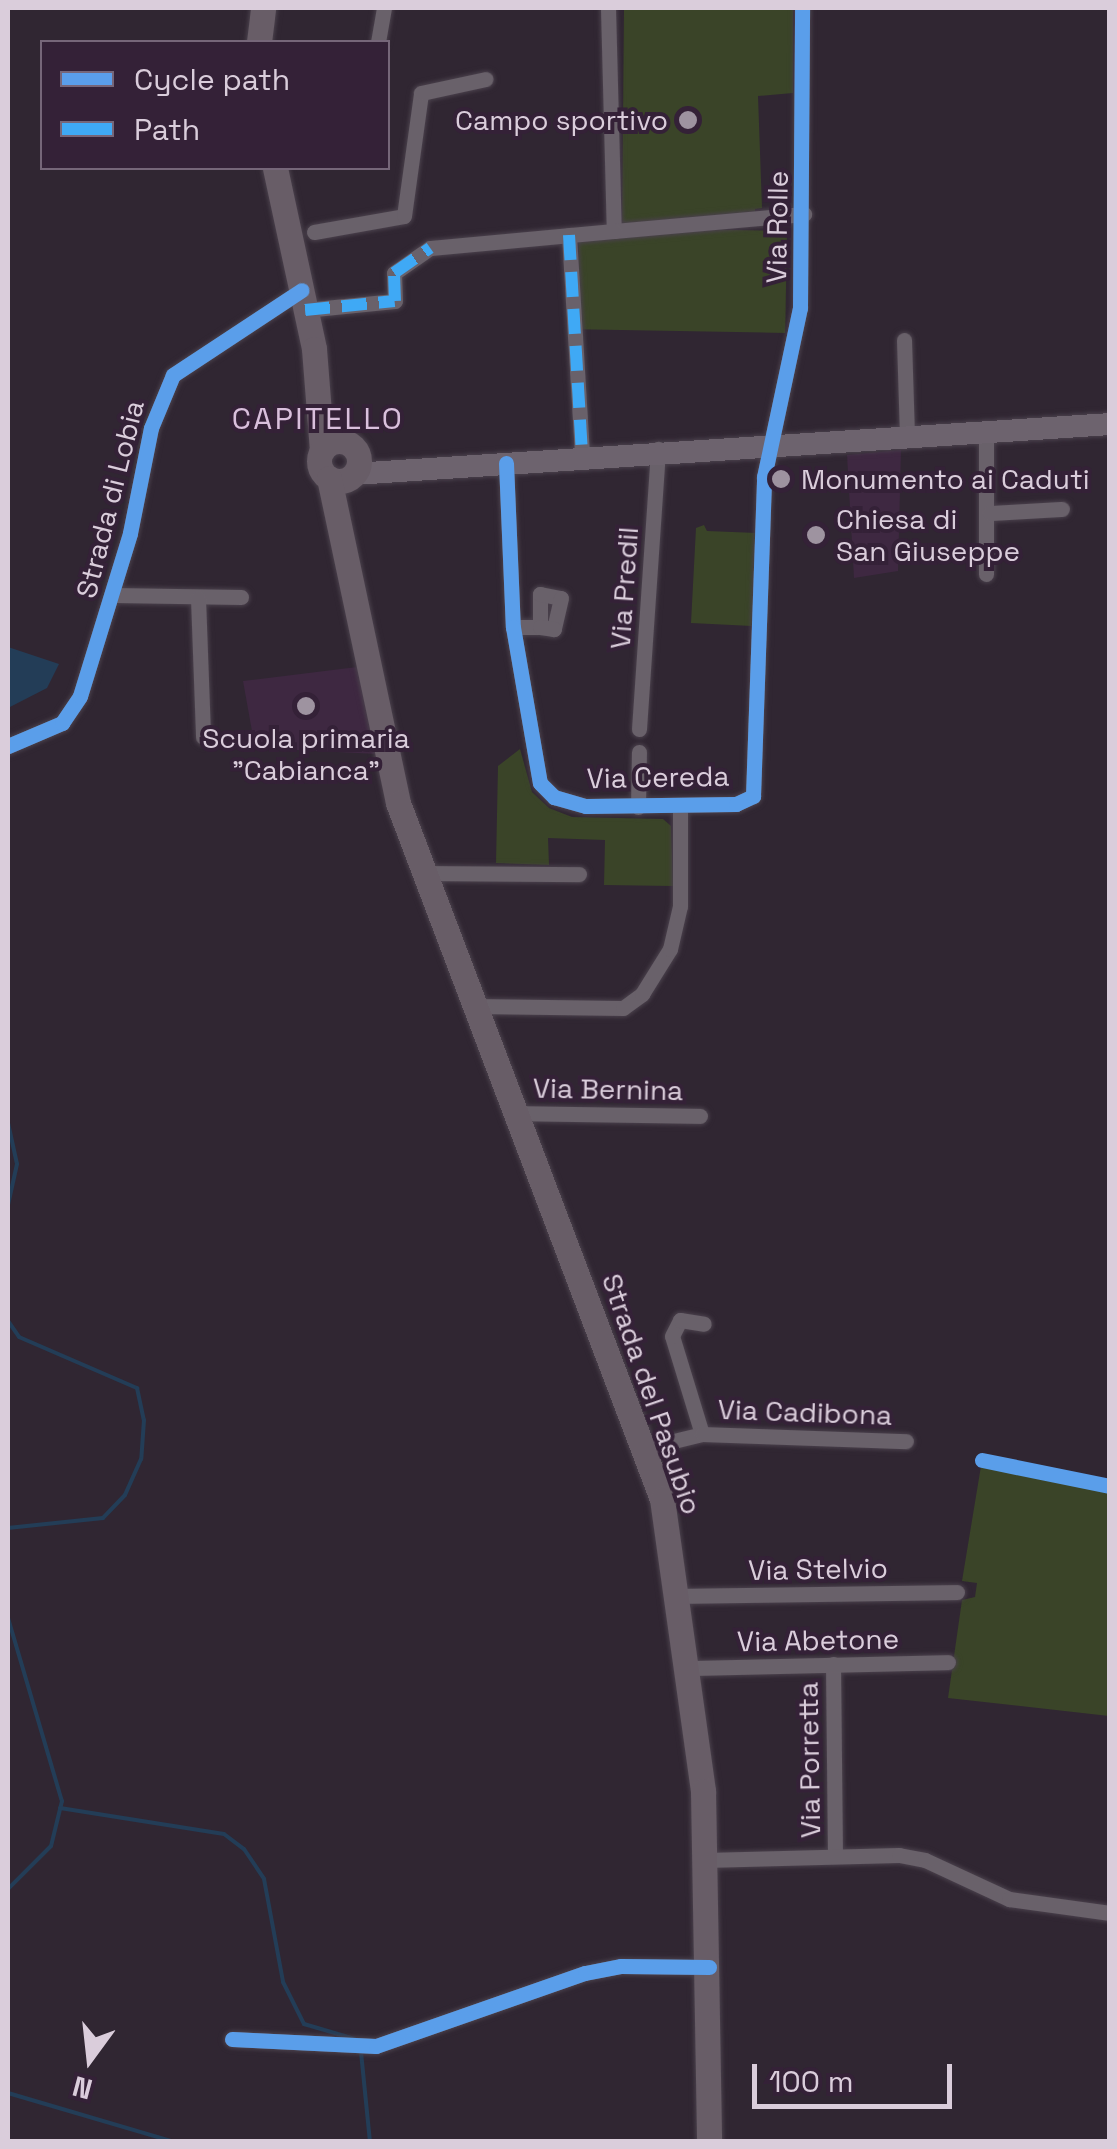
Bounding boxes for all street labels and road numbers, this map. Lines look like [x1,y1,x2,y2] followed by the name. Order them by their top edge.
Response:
[759,170,795,284] street label: Via Rolle
[69,397,151,601] street label: Strada di Lobia
[603,526,645,650] street label: Via Predil
[586,759,730,795] street label: Via Cereda
[533,1071,683,1107] street label: Via Bernina
[595,1269,709,1519] street label: Strada del Pasubio
[717,1392,893,1432] street label: Via Cadibona
[748,1551,888,1587] street label: Via Stelvio
[736,1622,900,1658] street label: Via Abetone
[791,1682,827,1838] street label: Via Porretta

